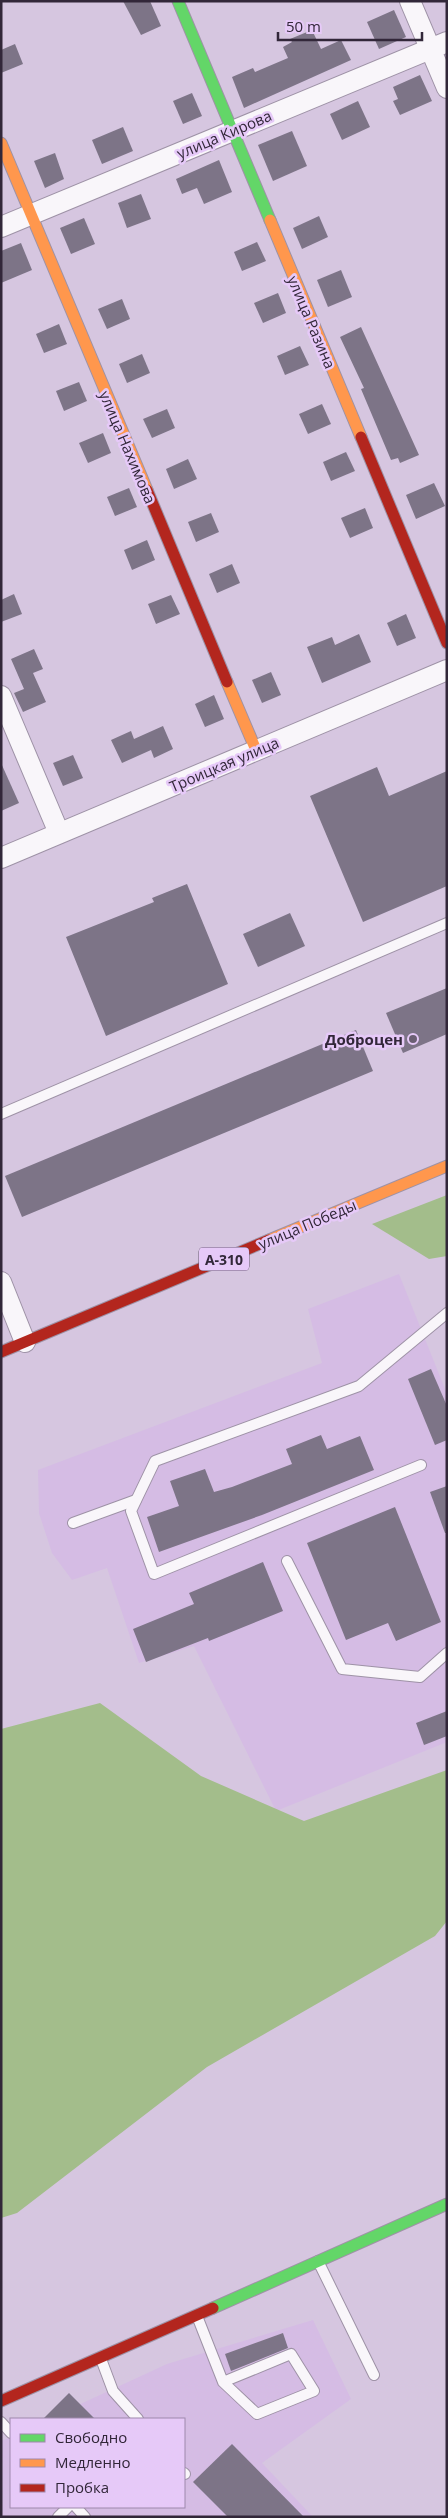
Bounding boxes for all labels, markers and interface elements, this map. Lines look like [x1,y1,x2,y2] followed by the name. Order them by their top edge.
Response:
[278,10,422,42] scale bar
[286,16,321,36] text: 50 m
[174,105,274,163] street label: улица Кирова
[283,272,341,372] street label: улица Разина
[95,387,161,507] street label: улица Нахимова
[166,732,282,796] street label: Троицкая улица
[325,1029,403,1049] place label: Доброцен
[407,1033,419,1045] marker: Доброцен
[255,1194,359,1254] street label: улица Победы
[199,1248,249,1270] road number: А-310
[10,2418,185,2508] legend
[55,2427,127,2447] text: Свободно
[55,2452,131,2472] text: Медленно
[55,2477,109,2497] text: Пробка

